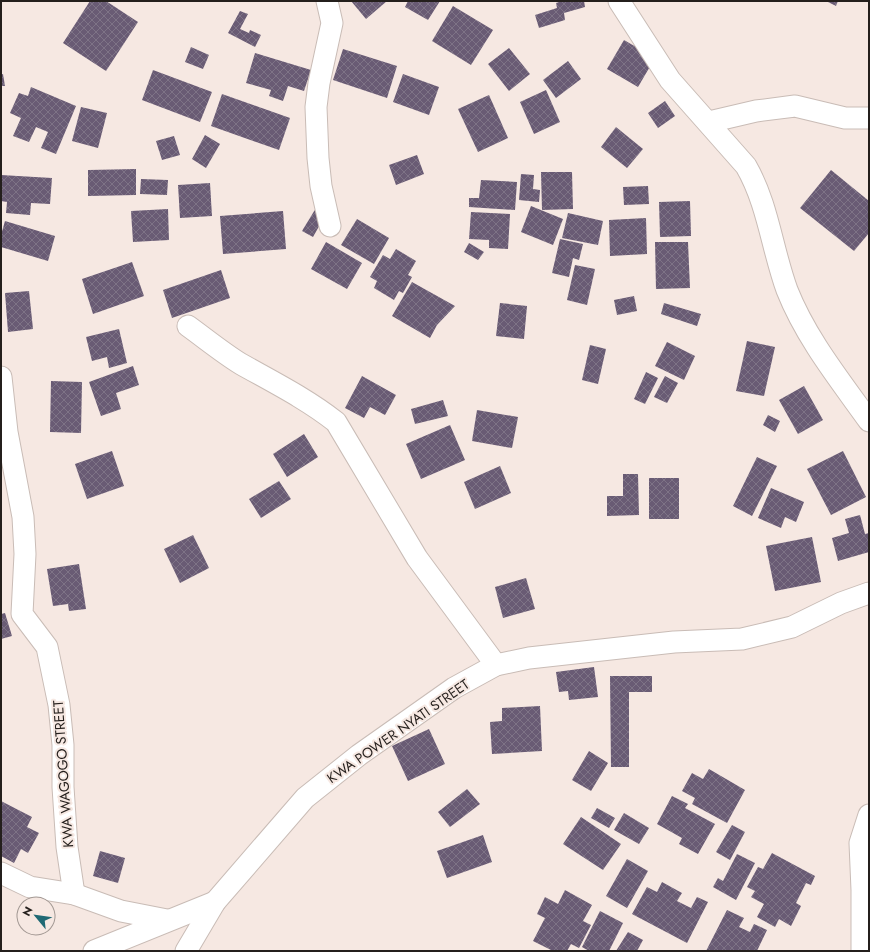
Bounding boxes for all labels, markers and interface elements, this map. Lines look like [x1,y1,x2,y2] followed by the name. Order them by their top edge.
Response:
[323,674,474,788] street label: KWA POWER NYATI STREET
[48,699,78,848] street label: KWA WAGOGO STREET
[16,896,56,936] north arrow
[18,903,36,919] text: N

